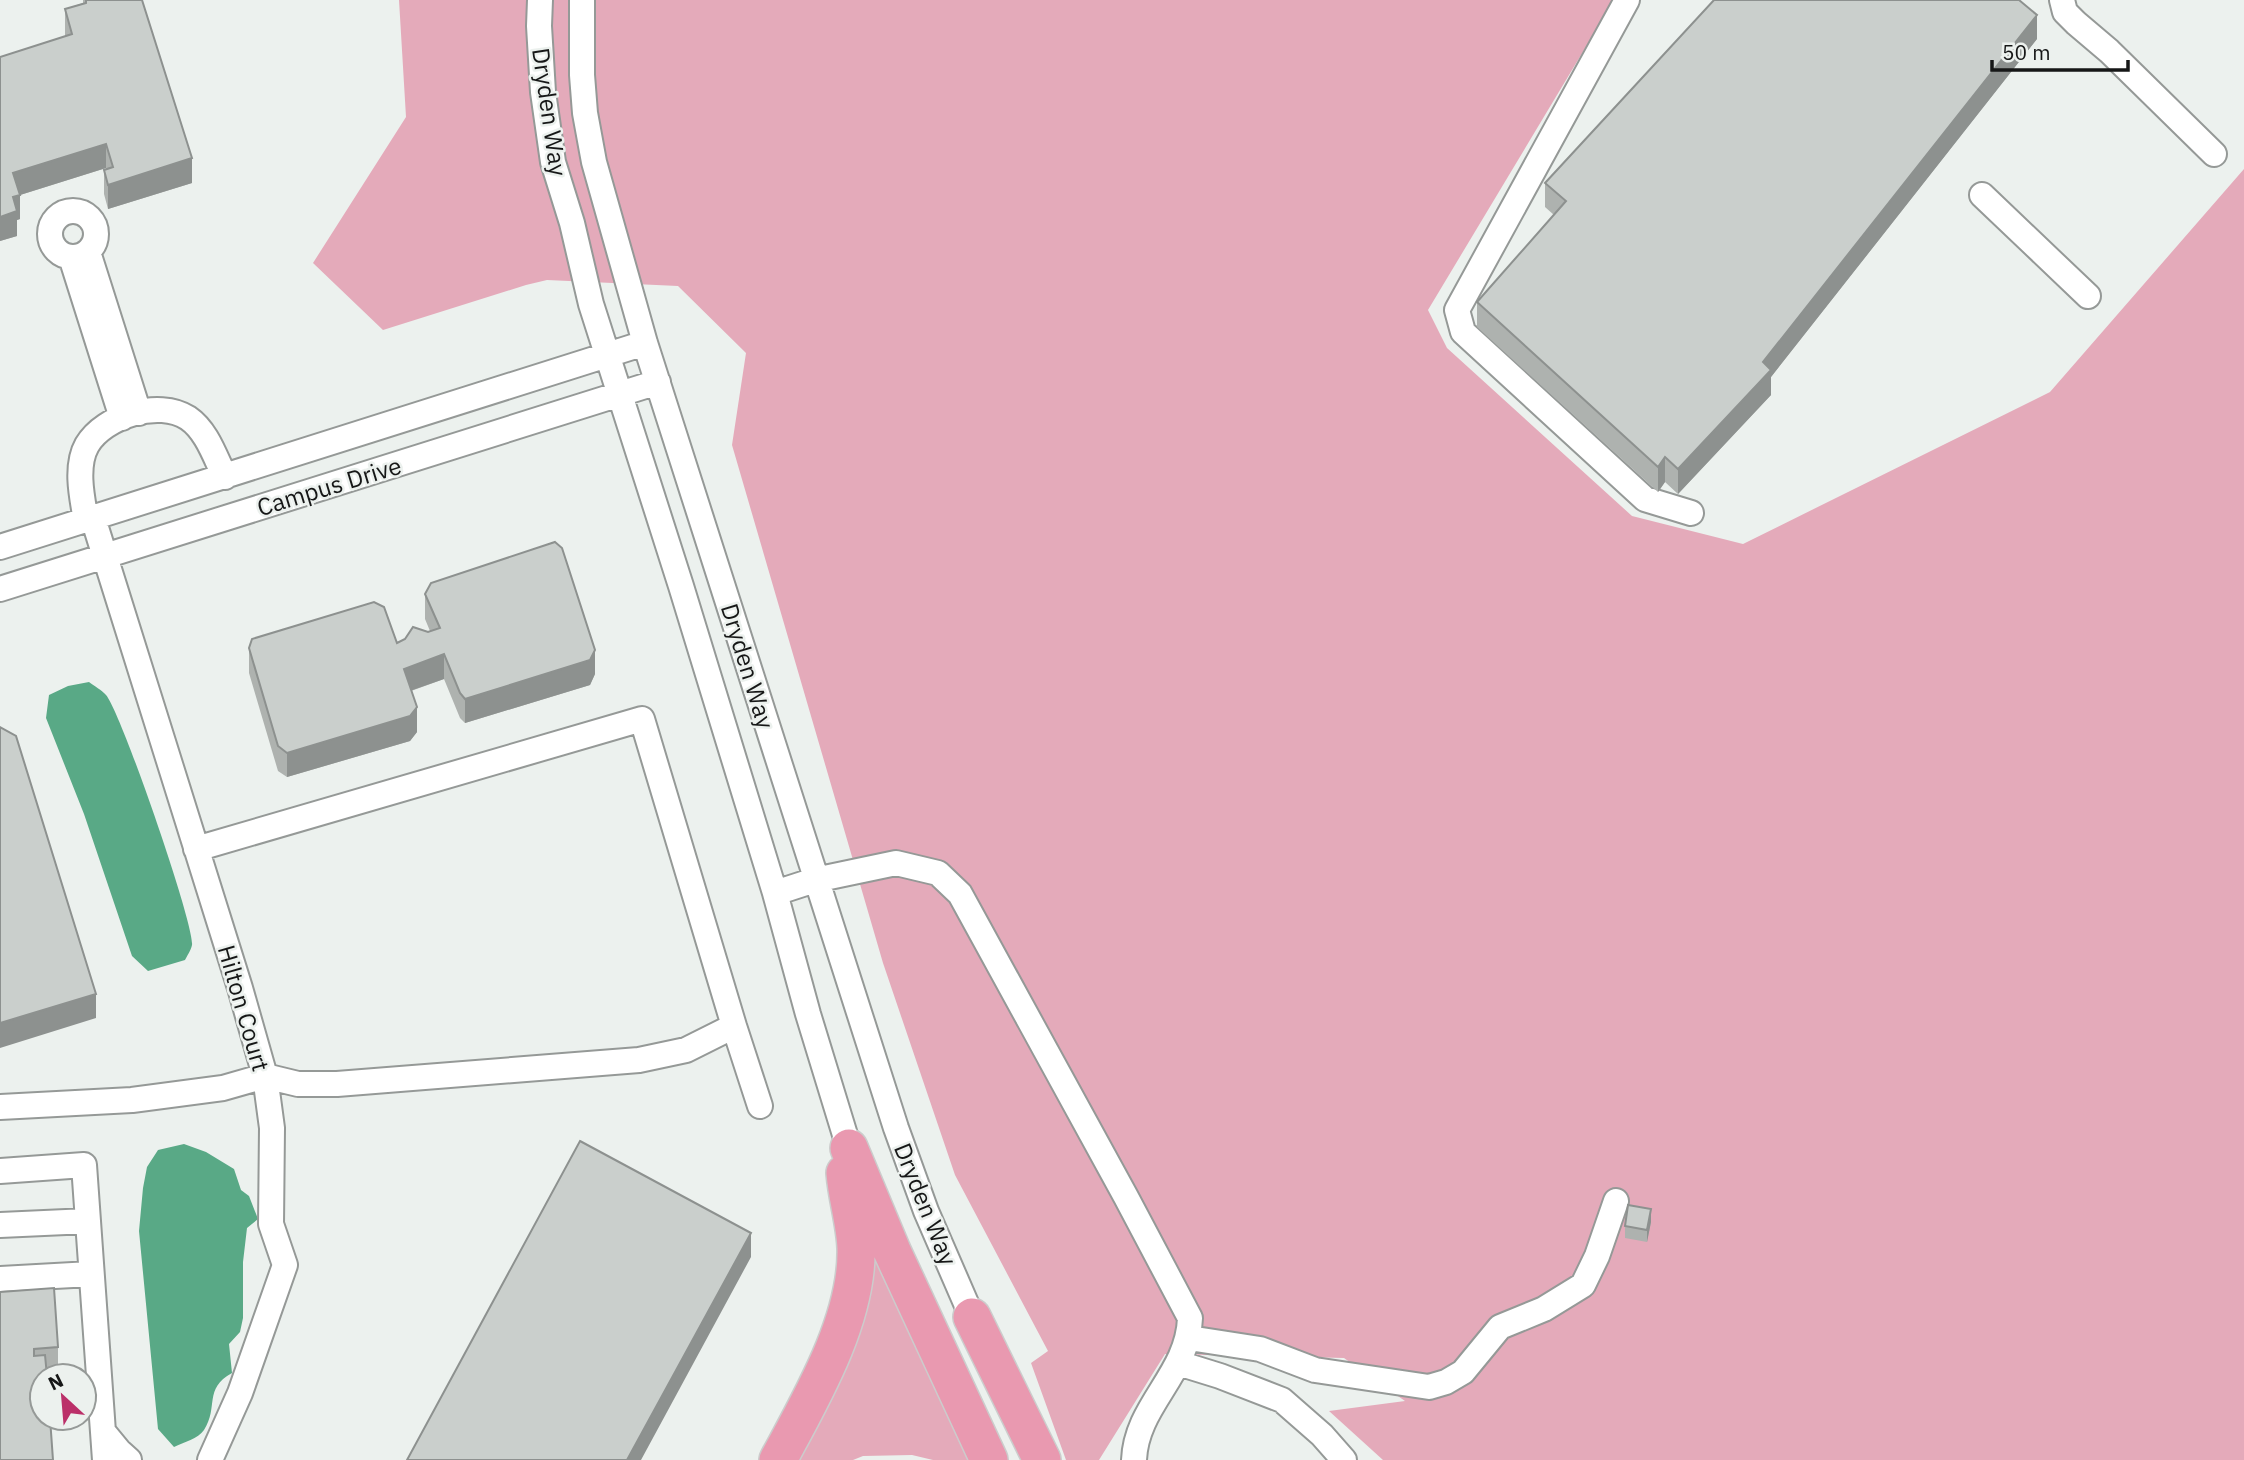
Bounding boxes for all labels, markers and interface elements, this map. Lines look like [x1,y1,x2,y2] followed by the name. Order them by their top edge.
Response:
[1992,28,2128,72] scale bar
[2002,38,2051,66] text: 50 m
[525,46,575,178] street label: Dryden Way
[253,449,405,523] street label: Campus Drive
[714,600,782,732] street label: Dryden Way
[211,941,277,1075] street label: Hilton Court
[887,1138,965,1270] street label: Dryden Way
[28,1362,98,1432] north arrow
[44,1368,67,1396] text: N

